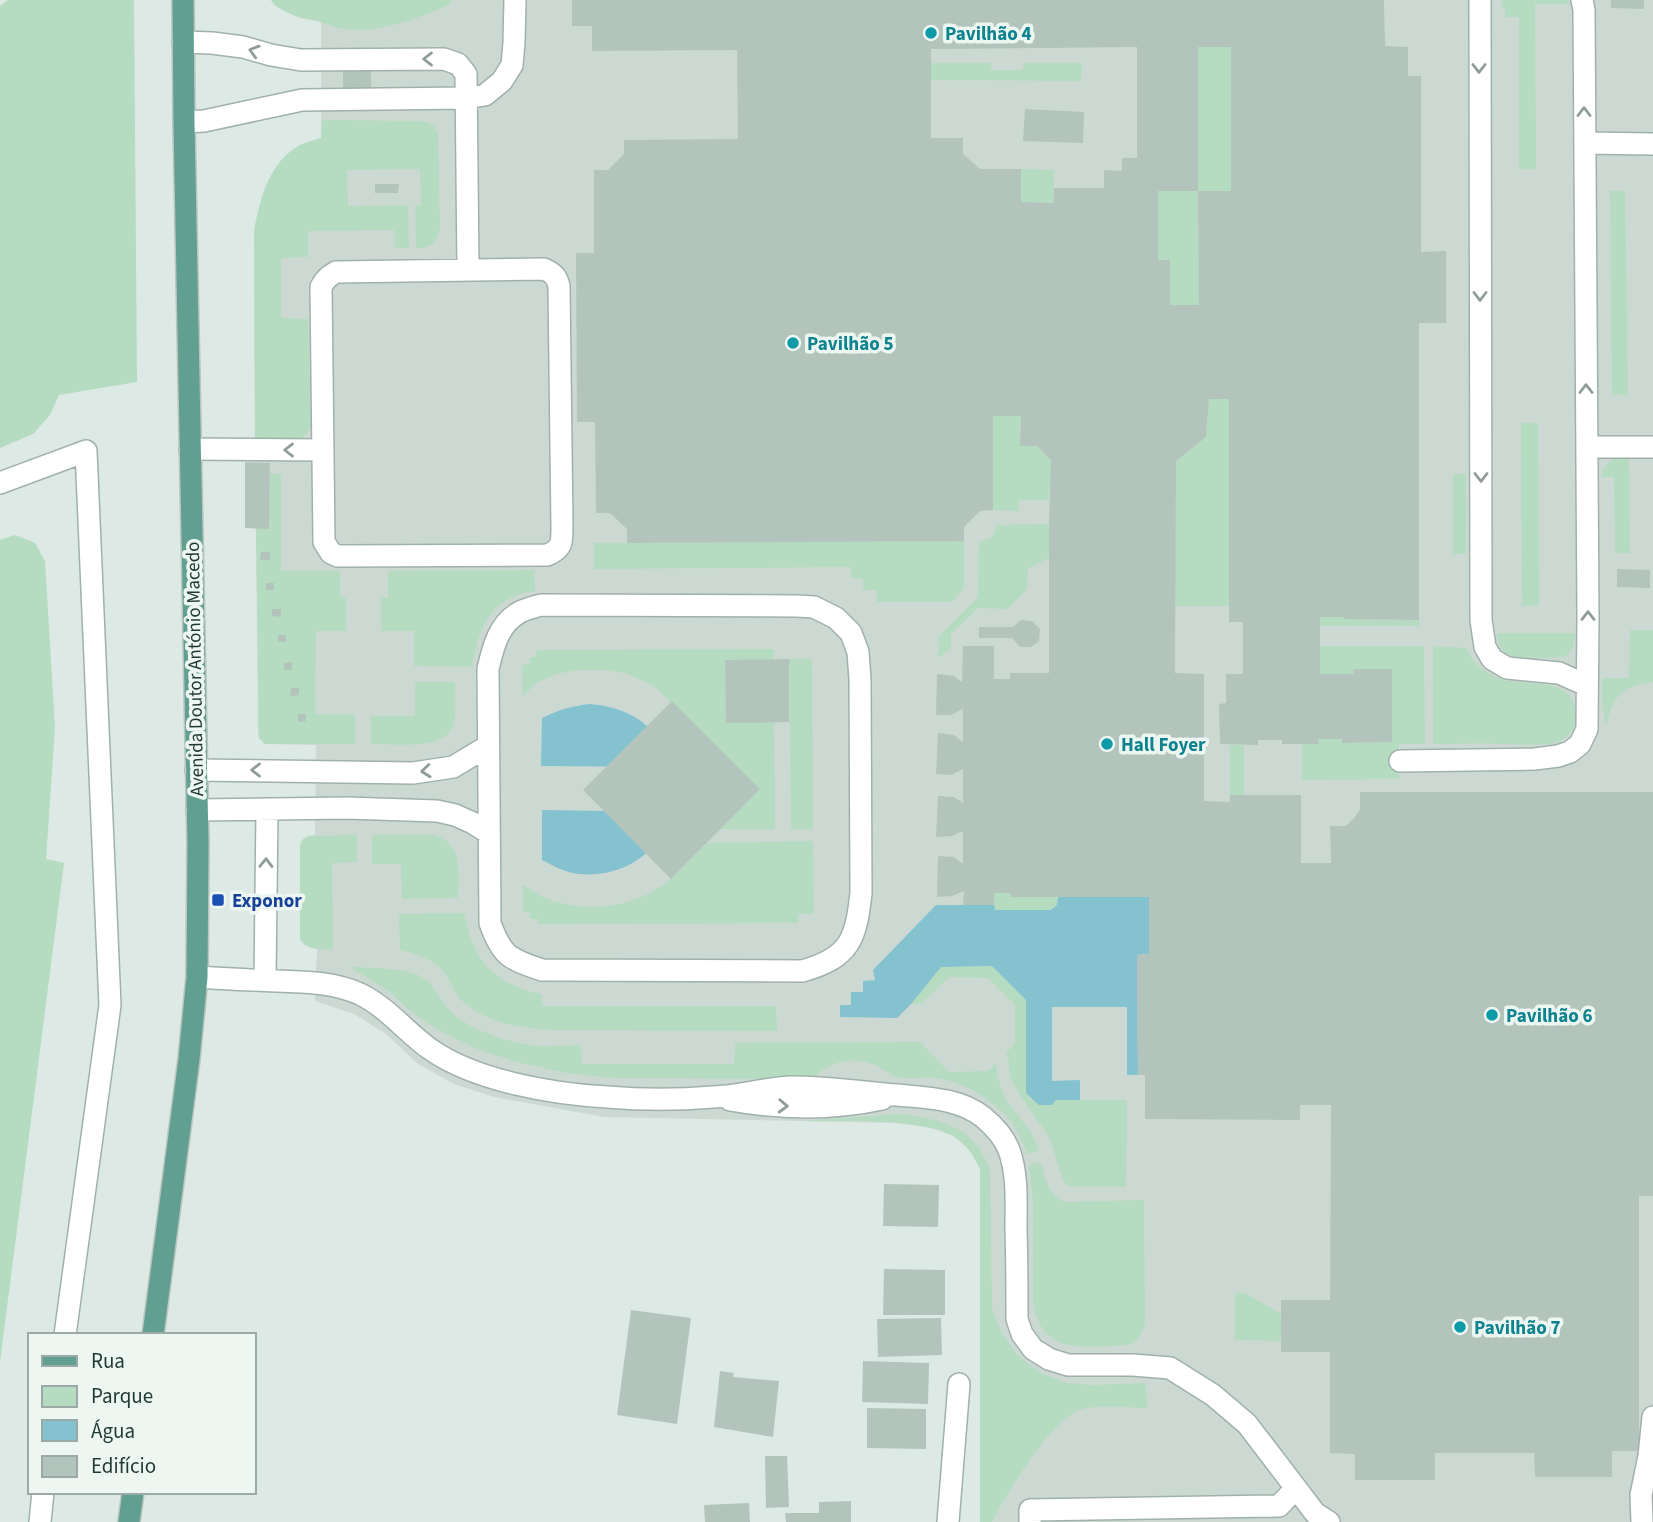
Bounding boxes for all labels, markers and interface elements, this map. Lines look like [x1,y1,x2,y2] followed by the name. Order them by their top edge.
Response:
[945,21,1032,48] place label: Pavilhão 4
[923,25,939,41] marker: Pavilhão 4
[249,44,261,59] one-way arrow
[422,51,433,67] one-way arrow
[1472,63,1487,74] one-way arrow
[1576,107,1592,117] one-way arrow
[1472,291,1488,301] one-way arrow
[807,331,894,358] place label: Pavilhão 5
[785,335,801,351] marker: Pavilhão 5
[1579,383,1594,394] one-way arrow
[283,442,294,458] one-way arrow
[1473,472,1489,483] one-way arrow
[180,541,211,797] street label: Avenida Doutor António Macedo
[1580,611,1596,621] one-way arrow
[1121,732,1206,759] place label: Hall Foyer
[1099,736,1115,752] marker: Hall Foyer
[250,762,260,778] one-way arrow
[420,764,432,779] one-way arrow
[258,857,274,868] one-way arrow
[232,888,302,915] place label: Exponor
[210,892,226,908] marker: Exponor
[1506,1003,1593,1030] place label: Pavilhão 6
[1484,1007,1500,1023] marker: Pavilhão 6
[778,1099,789,1114] one-way arrow
[1474,1315,1561,1342] place label: Pavilhão 7
[1452,1319,1468,1335] marker: Pavilhão 7
[28,1333,256,1494] legend
[91,1346,125,1376] text: Rua
[91,1381,153,1411] text: Parque
[91,1416,135,1446] text: Água
[91,1451,156,1481] text: Edifício

